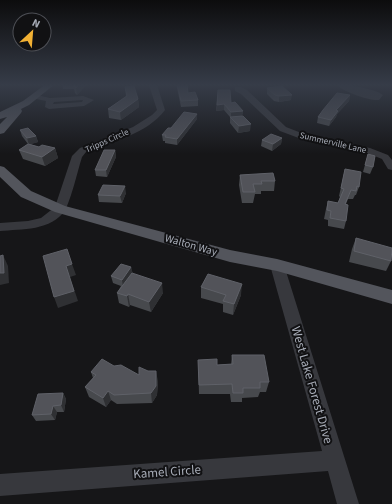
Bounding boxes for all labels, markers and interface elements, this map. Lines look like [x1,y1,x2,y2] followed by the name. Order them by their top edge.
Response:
[12,12,52,52] north arrow
[30,15,43,32] text: N
[83,125,131,156] street label: Tripps Circle
[298,129,368,157] street label: Summerville Lane
[163,230,219,260] street label: Walton Way
[287,324,337,446] street label: West Lake Forest Drive
[132,461,202,483] street label: Kamel Circle

